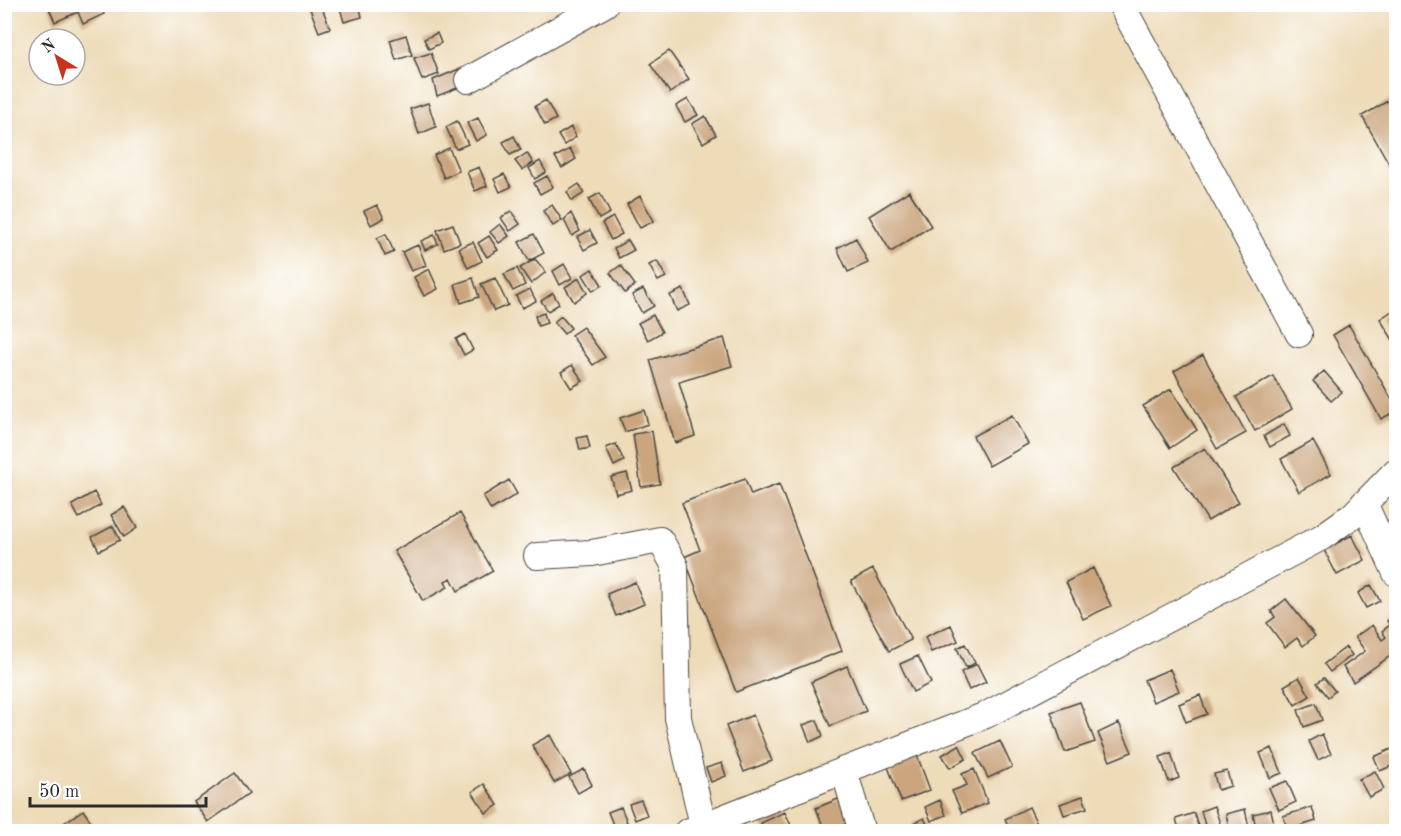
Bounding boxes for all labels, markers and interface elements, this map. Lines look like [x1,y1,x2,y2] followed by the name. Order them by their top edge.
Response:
[27,27,87,87] north arrow
[39,36,59,57] text: N
[30,770,206,808] scale bar
[39,783,79,801] text: 50 m

